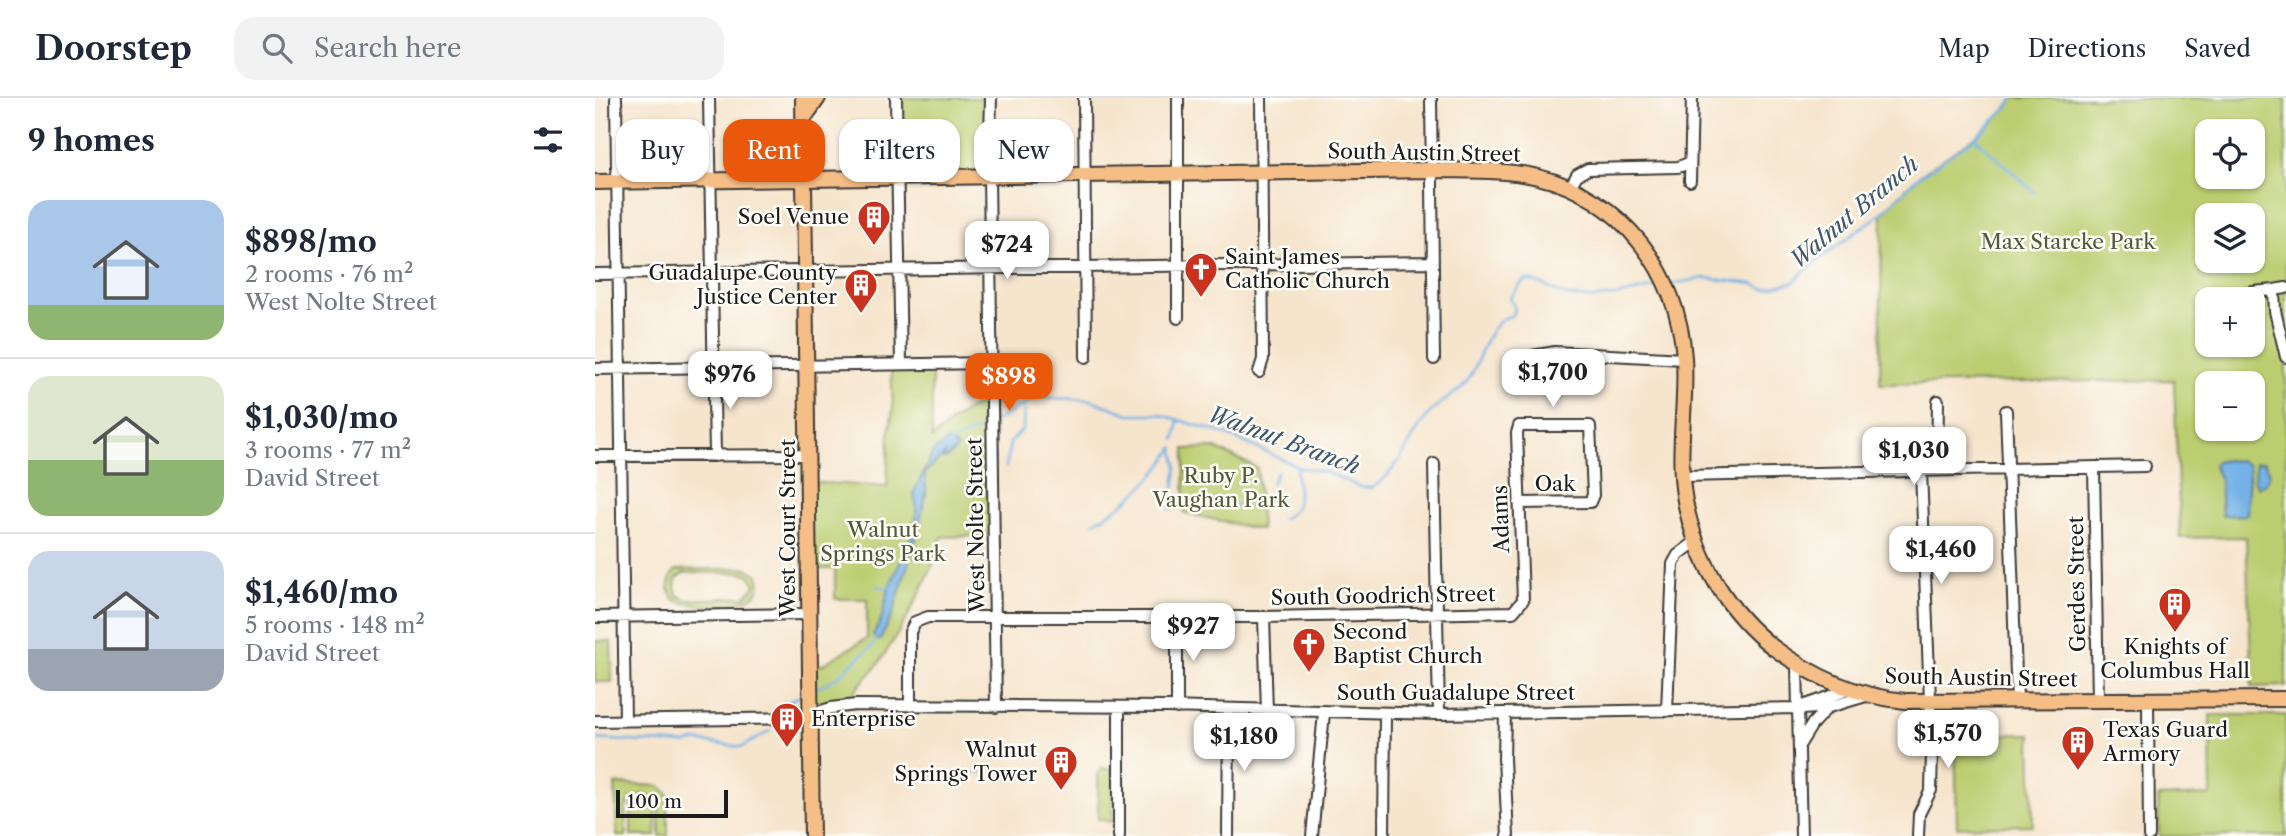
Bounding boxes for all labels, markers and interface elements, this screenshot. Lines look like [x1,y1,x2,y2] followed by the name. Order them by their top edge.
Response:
[234,17,724,80] search box
[35,28,192,69] text: Doorstep
[258,29,296,67] icon: search
[314,32,461,64] text: Search here
[1938,34,1990,63] text: Map
[2028,34,2146,63] text: Directions
[2184,34,2251,63] text: Saved
[616,119,709,182] chip: Buy
[723,119,825,182] chip: Rent
[839,119,960,182] chip: Filters
[974,119,1074,182] chip: New
[2195,119,2265,441] map controls
[2195,119,2265,189] button: locate
[529,121,567,159] icon: filters
[28,122,155,159] text: 9 homes
[1327,138,1521,167] street label: South Austin Street
[1784,150,1924,274] water label: Walnut Branch
[855,198,893,247] building icon: Soel Venue
[2195,203,2265,273] button: layers
[738,204,849,229] place label: Soel Venue
[966,222,1048,281] pin: $724
[245,223,377,260] text: $898/mo
[84,228,168,312] icon: home
[1981,229,2156,254] park label: Max Starcke Park
[981,230,1033,258] text: $724
[1225,244,1390,293] place label: Saint James Catholic Church
[1182,250,1220,299] church icon: Saint James Catholic Church
[245,260,413,288] text: 2 rooms · 76 m²
[648,260,837,309] place label: Guadalupe County Justice Center
[842,266,880,315] building icon: Guadalupe County Justice Center
[2195,287,2265,357] button: +
[245,288,437,316] text: West Nolte Street
[1496,350,1610,409] pin: $1,700
[689,352,771,411] pin: $976
[968,354,1050,413] pin: $898
[1518,358,1588,386] text: $1,700
[704,360,756,388] text: $976
[982,362,1036,390] text: $898
[2195,371,2265,441] button: −
[245,399,398,436] text: $1,030/mo
[1204,400,1364,480] water label: Walnut Branch
[84,404,168,488] icon: home
[1857,428,1971,487] pin: $1,030
[245,436,411,464] text: 3 rooms · 77 m²
[1878,436,1950,464] text: $1,030
[961,437,990,614] street label: West Nolte Street
[775,438,800,618] street label: West Court Street
[1152,463,1290,512] park label: Ruby P. Vaughan Park
[245,464,380,492] text: David Street
[1535,471,1576,496] street label: Oak
[1487,485,1514,554] street label: Adams
[2063,515,2090,652] street label: Gerdes Street
[820,517,946,566] park label: Walnut Springs Park
[1884,526,1998,586] pin: $1,460
[1905,535,1977,563] text: $1,460
[245,574,398,611] text: $1,460/mo
[84,579,168,663] icon: home
[1271,581,1496,610] street label: South Goodrich Street
[2156,585,2194,634] building icon: Knights of Columbus Hall
[1152,603,1234,663] pin: $927
[245,611,425,639] text: 5 rooms · 148 m²
[1167,612,1219,640] text: $927
[1333,619,1483,668] place label: Second Baptist Church
[1290,625,1328,674] church icon: Second Baptist Church
[2100,634,2250,683] place label: Knights of Columbus Hall
[245,639,380,667] text: David Street
[1884,663,2078,692] street label: South Austin Street
[1337,680,1576,705] street label: South Guadalupe Street
[768,700,806,749] building icon: Enterprise
[811,706,916,731] place label: Enterprise
[1891,710,2005,770] pin: $1,570
[1187,714,1301,773] pin: $1,180
[2102,717,2228,766] place label: Texas Guard Armory
[1914,719,1982,747] text: $1,570
[1210,722,1278,750] text: $1,180
[2059,723,2097,772] building icon: Texas Guard Armory
[894,737,1038,786] place label: Walnut Springs Tower
[1042,743,1080,792] building icon: Walnut Springs Tower
[616,787,728,819] scale bar
[627,790,682,813] text: 100 m

